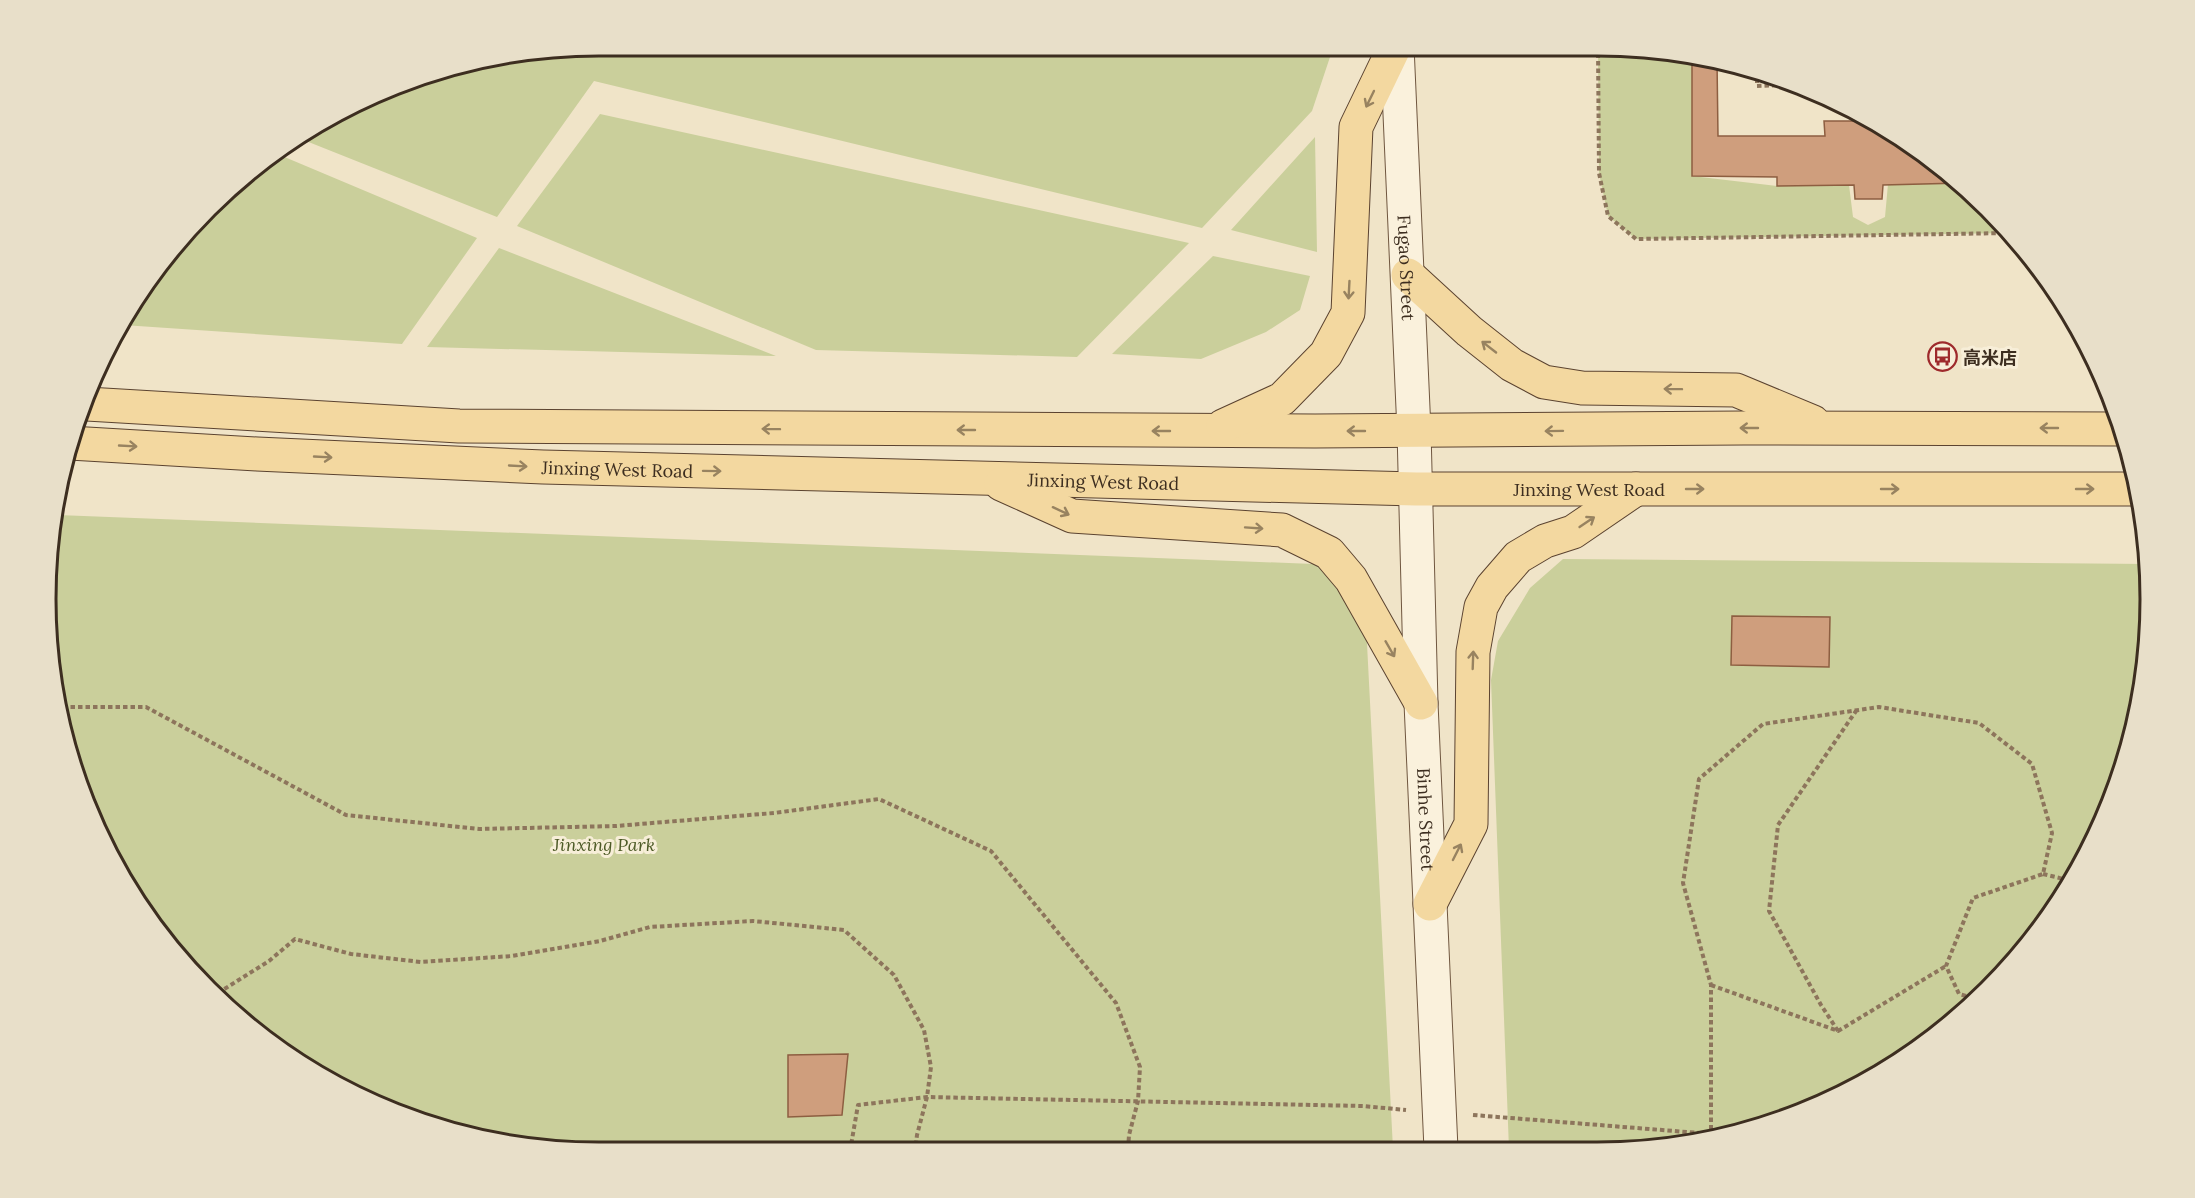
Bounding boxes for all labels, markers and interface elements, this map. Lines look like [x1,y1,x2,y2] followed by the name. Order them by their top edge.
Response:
[1363,89,1375,107] one-way arrow
[1393,214,1421,321] street label: Fugao Street
[1344,280,1355,300] one-way arrow
[1481,340,1497,353] one-way arrow
[1926,341,1958,373] bus stop icon: 高米店
[1963,346,2017,369] place label: 高米店
[1663,384,1683,395] one-way arrow
[1740,422,1760,434] one-way arrow
[2040,422,2060,434] one-way arrow
[761,423,781,435] one-way arrow
[956,424,976,436] one-way arrow
[1151,425,1171,437] one-way arrow
[1346,425,1366,437] one-way arrow
[1545,425,1565,437] one-way arrow
[118,441,138,452] one-way arrow
[312,452,332,463] one-way arrow
[540,455,694,482] street label: Jinxing West Road
[507,460,527,472] one-way arrow
[702,466,722,477] one-way arrow
[1026,468,1180,495] street label: Jinxing West Road
[1512,478,1665,501] street label: Jinxing West Road
[1684,483,1704,495] one-way arrow
[1879,483,1899,495] one-way arrow
[2074,483,2094,495] one-way arrow
[1051,506,1069,518] one-way arrow
[1579,516,1595,528] one-way arrow
[1244,522,1264,533] one-way arrow
[1385,641,1397,658] one-way arrow
[1467,651,1479,671] one-way arrow
[1412,767,1440,872] street label: Binhe Street
[552,833,655,856] park label: Jinxing Park
[1451,843,1463,861] one-way arrow

